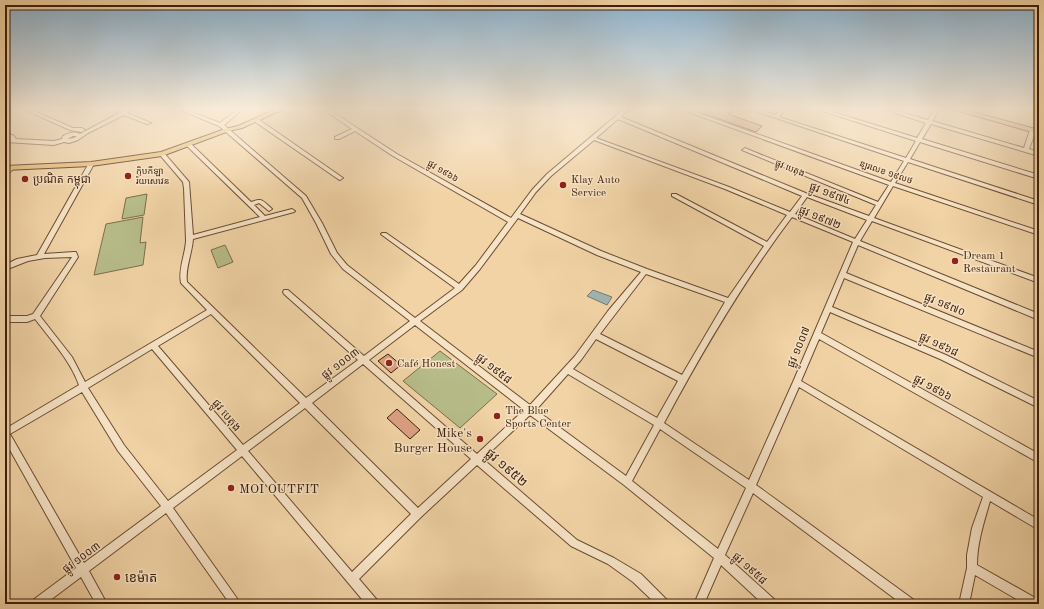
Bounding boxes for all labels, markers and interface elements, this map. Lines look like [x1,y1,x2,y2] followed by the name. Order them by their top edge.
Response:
[424,159,460,186] street label: ផ្លូវ ១៩៦៦
[773,159,806,181] street label: ផ្លូវ បេតុង
[858,159,914,187] street label: ន្ឡរលេខ ១៩លថ
[136,165,169,186] place label: ក្លិបកីឡា រ៉យសេវេន
[123,171,133,181] marker: ក្លិបកីឡា រ៉យសេវេន
[33,172,91,189] place label: ប្រណិត កម្ពុជា
[20,174,30,184] marker: ប្រណិត កម្ពុជា
[571,175,620,199] place label: Klay Auto Service
[558,180,568,190] marker: Klay Auto Service
[806,181,852,210] street label: ផ្លូវ ១៩៧៤
[796,204,842,235] street label: ផ្លូវ ១៩៧២
[963,251,1016,275] place label: Dream 1 Restaurant
[950,256,960,266] marker: Dream 1 Restaurant
[921,291,967,322] street label: ផ្លូវ ១៩៧០
[785,325,816,371] street label: ផ្លូវ ១០០៧
[916,331,960,362] street label: ផ្លូវ ១៩៦៨
[319,346,364,384] street label: ផ្លូវ ១០០៣
[471,351,513,389] street label: ផ្លូវ ១៩៥៨
[384,358,394,368] marker: Café Honest
[397,359,455,370] place label: Café Honest
[910,373,954,406] street label: ផ្លូវ ១៩៦៦
[207,397,243,436] street label: ផ្លូវ បេតុង
[505,406,571,430] place label: The Blue Sports Center
[492,411,502,421] marker: The Blue Sports Center
[394,427,472,455] place label: Mike's Burger House
[475,434,485,444] marker: Mike's Burger House
[480,447,529,493] street label: ផ្លូវ ១៩៥២
[226,483,236,493] marker: MOI OUTFIT
[239,483,319,496] place label: MOI OUTFIT
[60,540,105,578] street label: ផ្លូវ ១០០៣
[728,550,769,590] street label: ផ្លូវ ១៩៥៨
[125,570,157,585] place label: ខេម៉ាត
[112,572,122,582] marker: ខេម៉ាត

